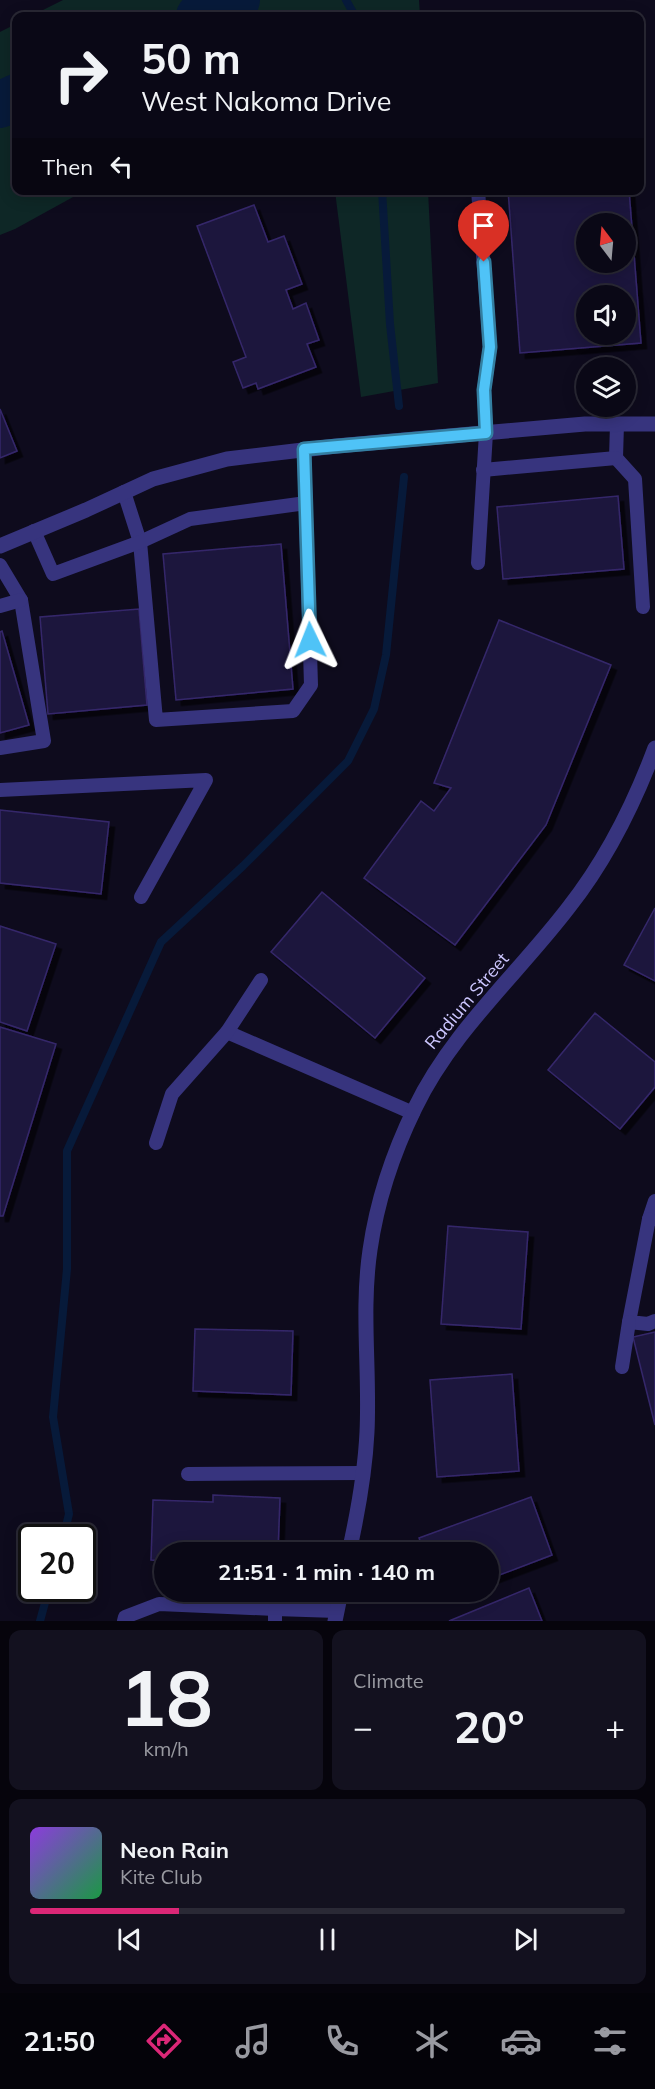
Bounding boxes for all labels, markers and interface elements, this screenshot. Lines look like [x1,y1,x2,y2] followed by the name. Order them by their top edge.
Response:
[141,32,241,85] text: 50 m
[42,36,120,114] icon: right
[141,84,391,118] text: West Nakoma Drive
[105,150,138,183] icon: left
[42,153,93,181] text: Then
[458,200,509,262] pin
[467,209,500,242] icon: arrive
[576,213,636,273] north arrow
[576,213,636,417] map controls
[576,285,636,345] button: sound
[576,357,636,417] button: layers
[278,608,342,672] position arrow
[420,948,514,1054] street label: Radium Street
[18,1524,96,1602] speed limit sign: 20
[218,1558,435,1586] text: 21:51 · 1 min · 140 m
[119,1648,213,1746] text: 18
[353,1668,424,1693] text: Climate
[453,1698,525,1754] text: 20°
[353,1706,373,1747] text: −
[605,1706,625,1747] text: +
[143,1736,189,1761] text: km/h
[120,1836,229,1864] text: Neon Rain
[120,1864,202,1889] text: Kite Club
[113,1923,146,1956] icon: previous
[311,1923,344,1956] icon: pause
[509,1923,542,1956] icon: next
[143,2020,185,2062] icon: directions
[232,2020,274,2062] icon: music
[321,2020,363,2062] icon: phone
[411,2020,453,2062] icon: climate
[500,2020,542,2062] icon: car
[589,2020,631,2062] icon: filters
[24,2024,95,2058] text: 21:50

